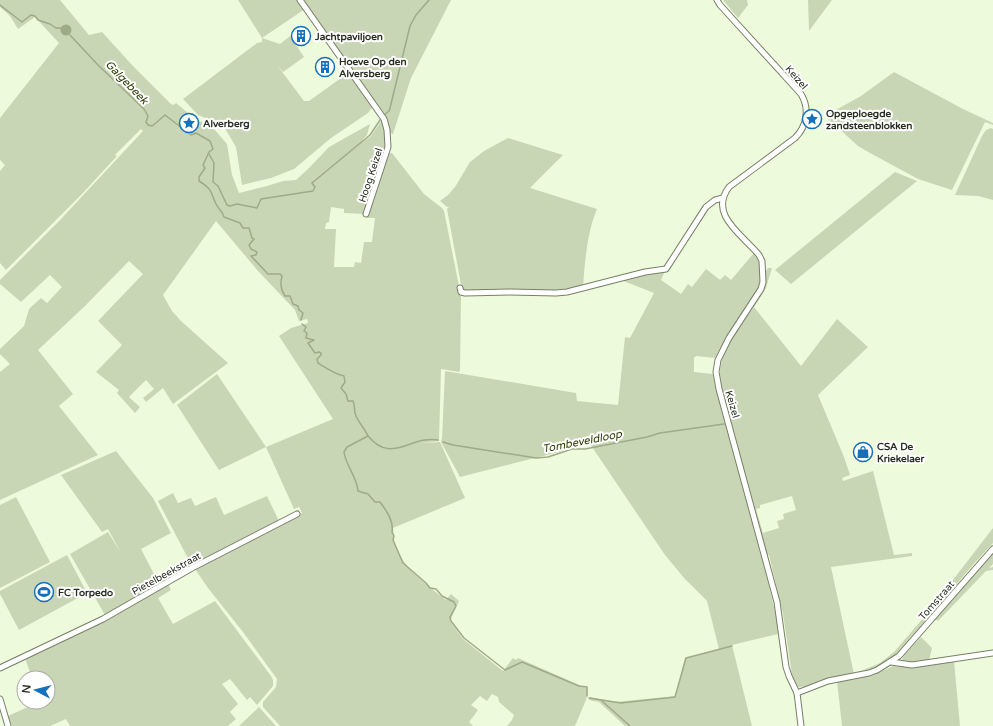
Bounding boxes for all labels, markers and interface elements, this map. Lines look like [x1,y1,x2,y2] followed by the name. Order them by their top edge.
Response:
[290,25,312,47] building icon: Jachtpaviljoen
[314,31,383,43] place label: Jachtpaviljoen
[314,56,336,78] building icon: Hoeve Op den Alversberg
[339,56,407,80] place label: Hoeve Op den Alversberg
[103,58,151,108] water label: Galgebeek
[783,63,810,92] street label: Keizel
[801,108,823,130] place icon: Opgeploegde zandsteenblokken
[826,108,912,132] place label: Opgeploegde zandsteenblokken
[178,112,200,134] place icon: Alverberg
[203,118,250,130] place label: Alverberg
[357,147,385,204] street label: Hoog Keizel
[722,389,742,419] street label: Keizel
[541,427,624,456] water label: Tombeveldloop
[852,441,874,463] shop icon: CSA De Kriekelaer
[877,441,924,465] place label: CSA De Kriekelaer
[130,550,203,598] street label: Pietelbeekstraat
[916,578,957,623] street label: Tomstraat
[33,581,55,603] sports icon: FC Torpedo
[58,587,113,599] place label: FC Torpedo
[16,670,56,710] north arrow
[20,684,34,694] text: N

